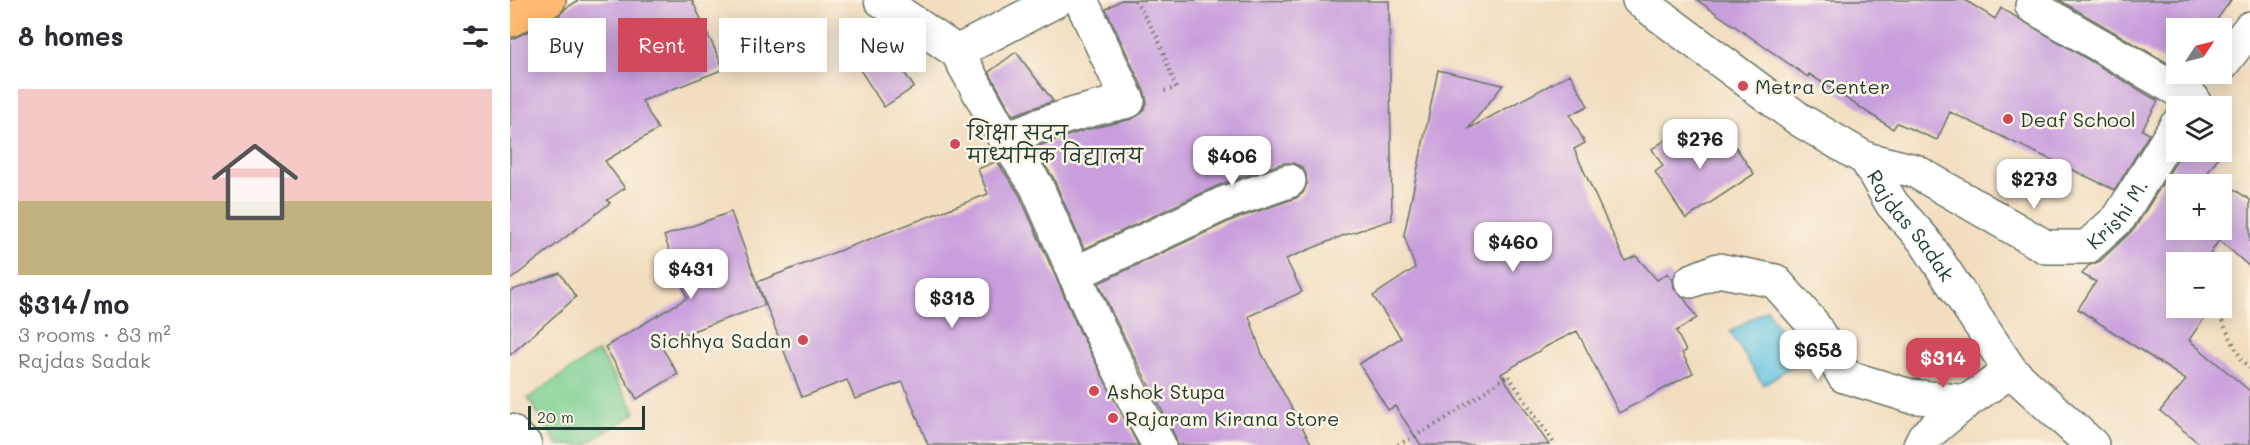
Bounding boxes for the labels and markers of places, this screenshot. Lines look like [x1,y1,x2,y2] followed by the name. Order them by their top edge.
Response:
[1755,73,1890,99] place label: Metra Center
[1736,79,1750,93] marker: Metra Center
[2020,106,2136,132] place label: Deaf School
[2001,112,2015,126] marker: Deaf School
[966,118,1144,168] place label: शिक्षा सदन माध्यमिक विद्यालय
[1664,119,1736,170] pin: $276
[1196,136,1268,187] pin: $406
[948,137,962,151] marker: शिक्षा सदन माध्यमिक विद्यालय
[1998,159,2070,210] pin: $273
[1477,222,1549,273] pin: $460
[655,249,727,300] pin: $431
[916,278,988,329] pin: $318
[650,327,791,353] place label: Sichhya Sadan
[1782,330,1854,381] pin: $658
[796,333,810,347] marker: Sichhya Sadan
[1907,338,1979,389] pin: $314
[1106,378,1226,404] place label: Ashok Stupa
[1087,384,1101,398] marker: Ashok Stupa
[1125,405,1339,431] place label: Rajaram Kirana Store
[1106,411,1120,425] marker: Rajaram Kirana Store

